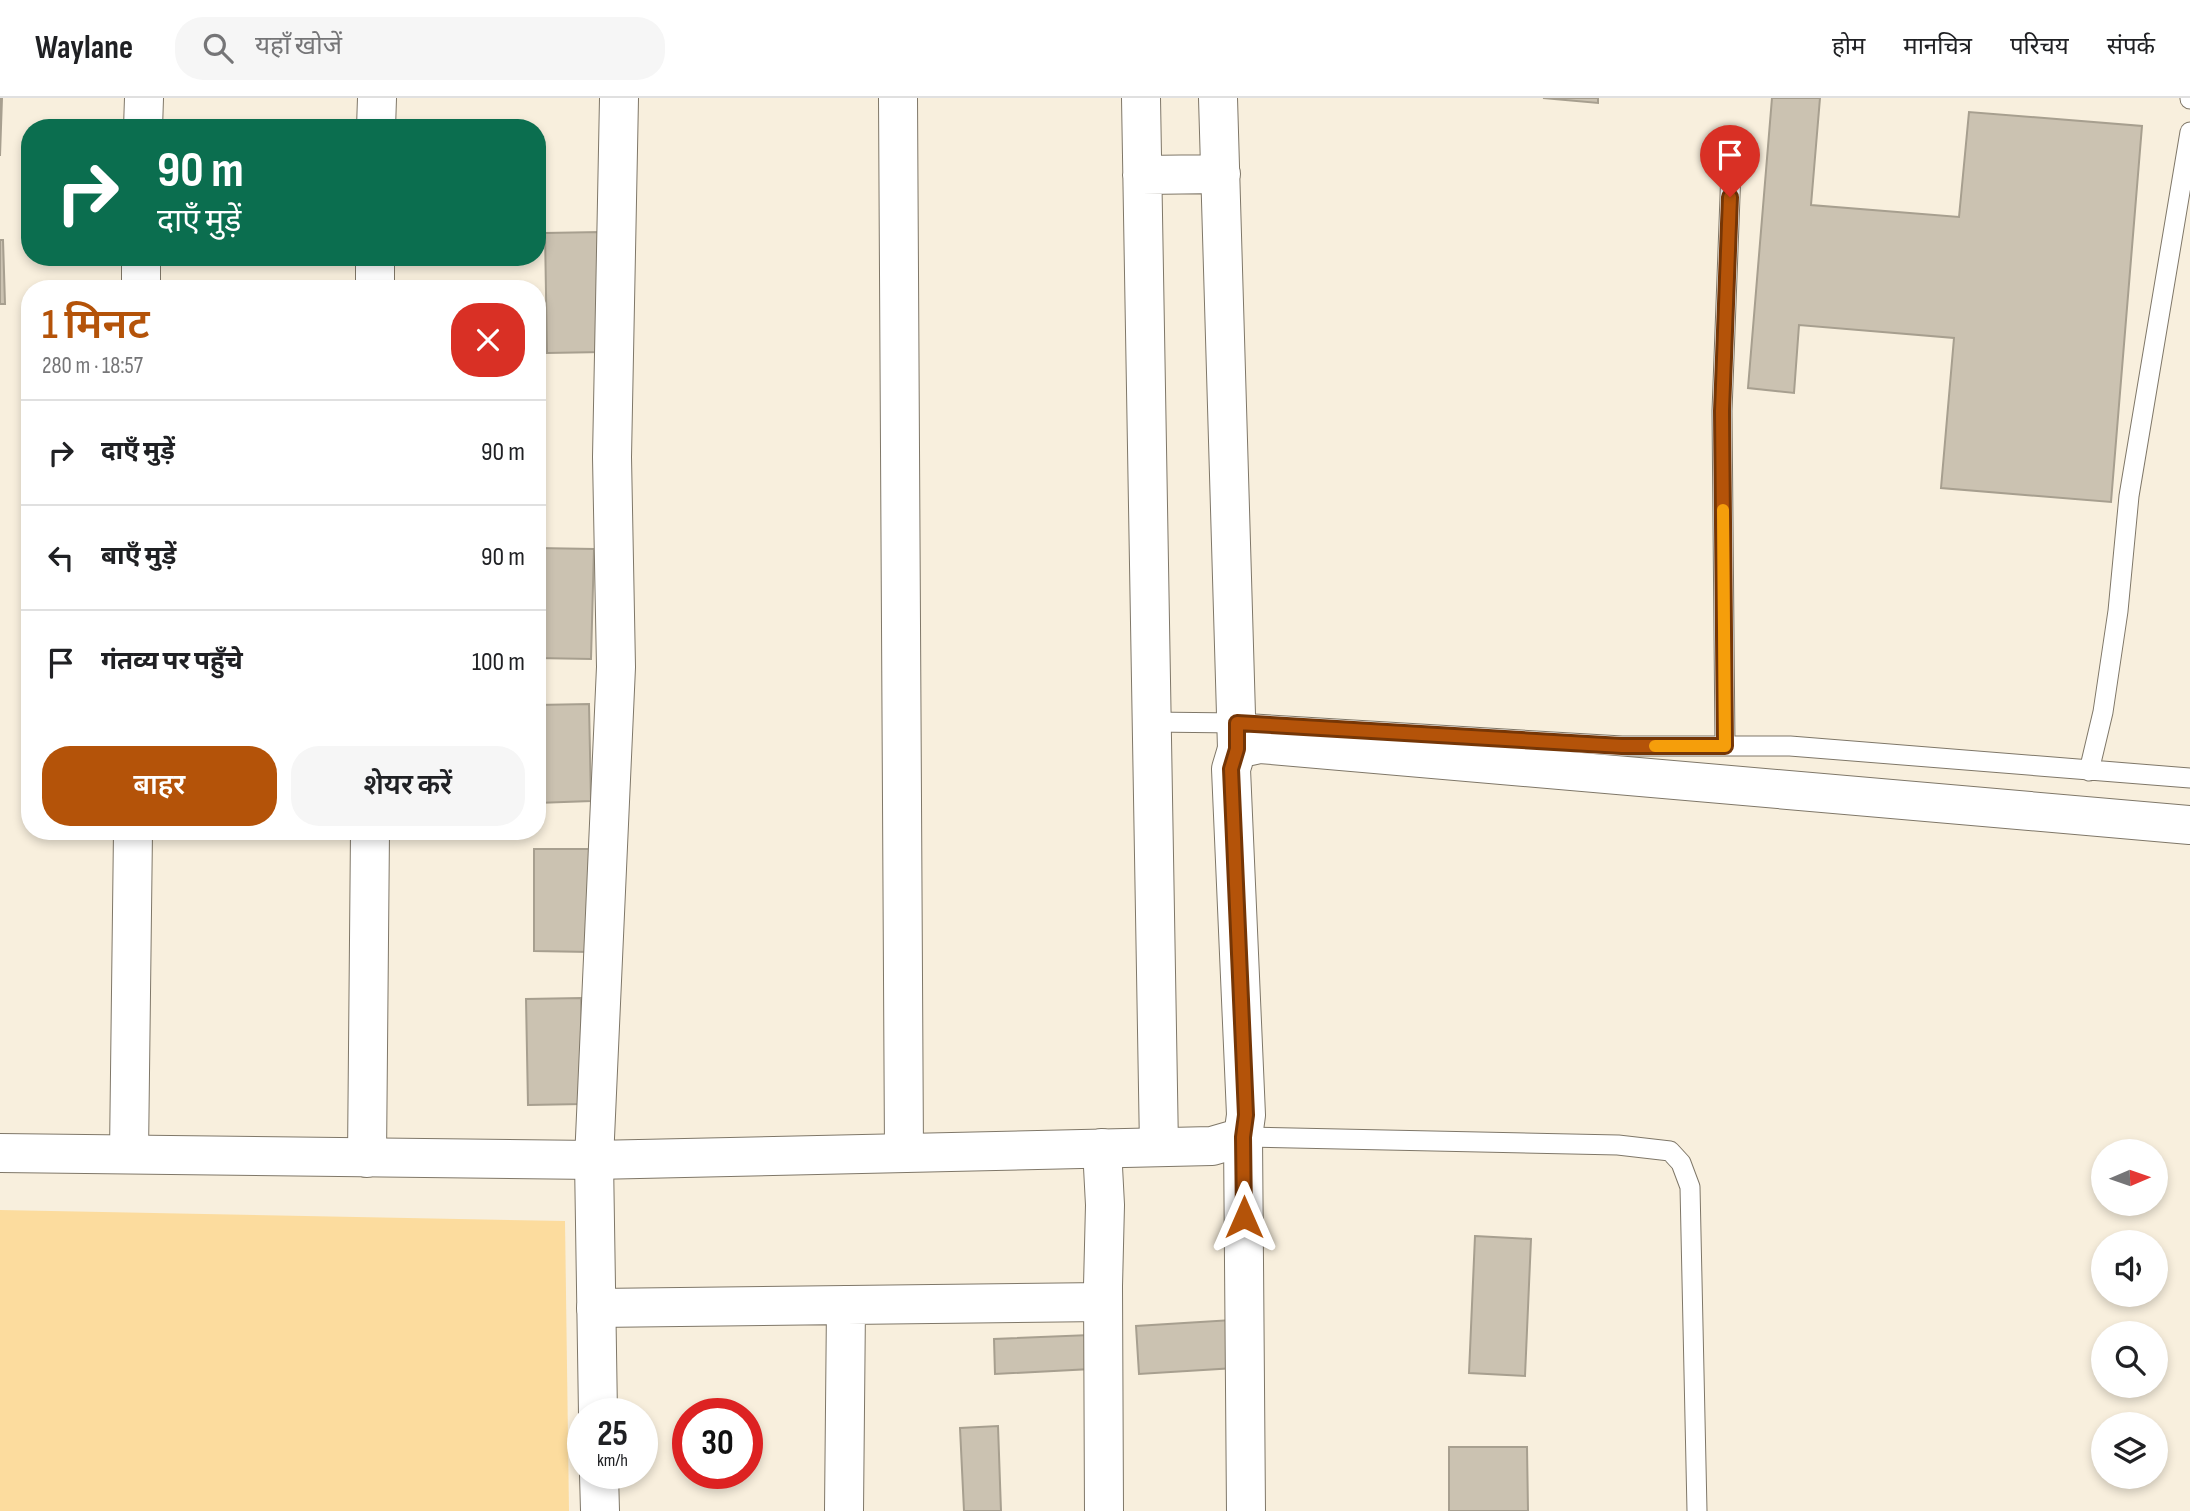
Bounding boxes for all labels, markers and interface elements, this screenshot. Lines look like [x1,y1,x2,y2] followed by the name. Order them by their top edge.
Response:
[175,17,665,80] search box
[35,28,133,68] text: Waylane
[199,29,237,67] icon: search
[255,31,342,62] text: यहाँ खोजें
[1832,32,1865,61] text: होम
[1903,32,1972,61] text: मानचित्र
[2010,32,2069,61] text: परिचय
[2107,32,2155,61] text: संपर्क
[1700,125,1760,197] pin
[1711,136,1749,174] icon: arrive
[157,142,244,201] text: 90 m
[42,147,133,238] icon: right
[157,202,241,241] text: दाएँ मुड़ें
[42,300,150,351] text: 1 मिनट
[451,303,525,377] button: close
[42,352,143,380] text: 280 m · 18:57
[42,434,80,472] icon: right
[101,436,175,467] text: दाएँ मुड़ें
[481,437,525,468] text: 90 m
[42,539,80,577] icon: left
[101,541,176,572] text: बाएँ मुड़ें
[481,542,525,573] text: 90 m
[42,644,80,682] icon: arrive
[101,646,243,677] text: गंतव्य पर पहुँचे
[472,647,525,678] text: 100 m
[42,746,277,826] button: बाहर
[291,746,525,826] button: शेयर करें
[2091,1139,2168,1216] north arrow
[2091,1139,2168,1489] map controls
[1207,1180,1281,1254] position arrow
[2091,1230,2168,1307] button: sound
[2091,1321,2168,1398] button: search
[672,1398,763,1489] speed limit sign: 30
[2091,1412,2168,1489] button: layers
[597,1413,628,1456] text: 25
[597,1450,628,1471] text: km/h

